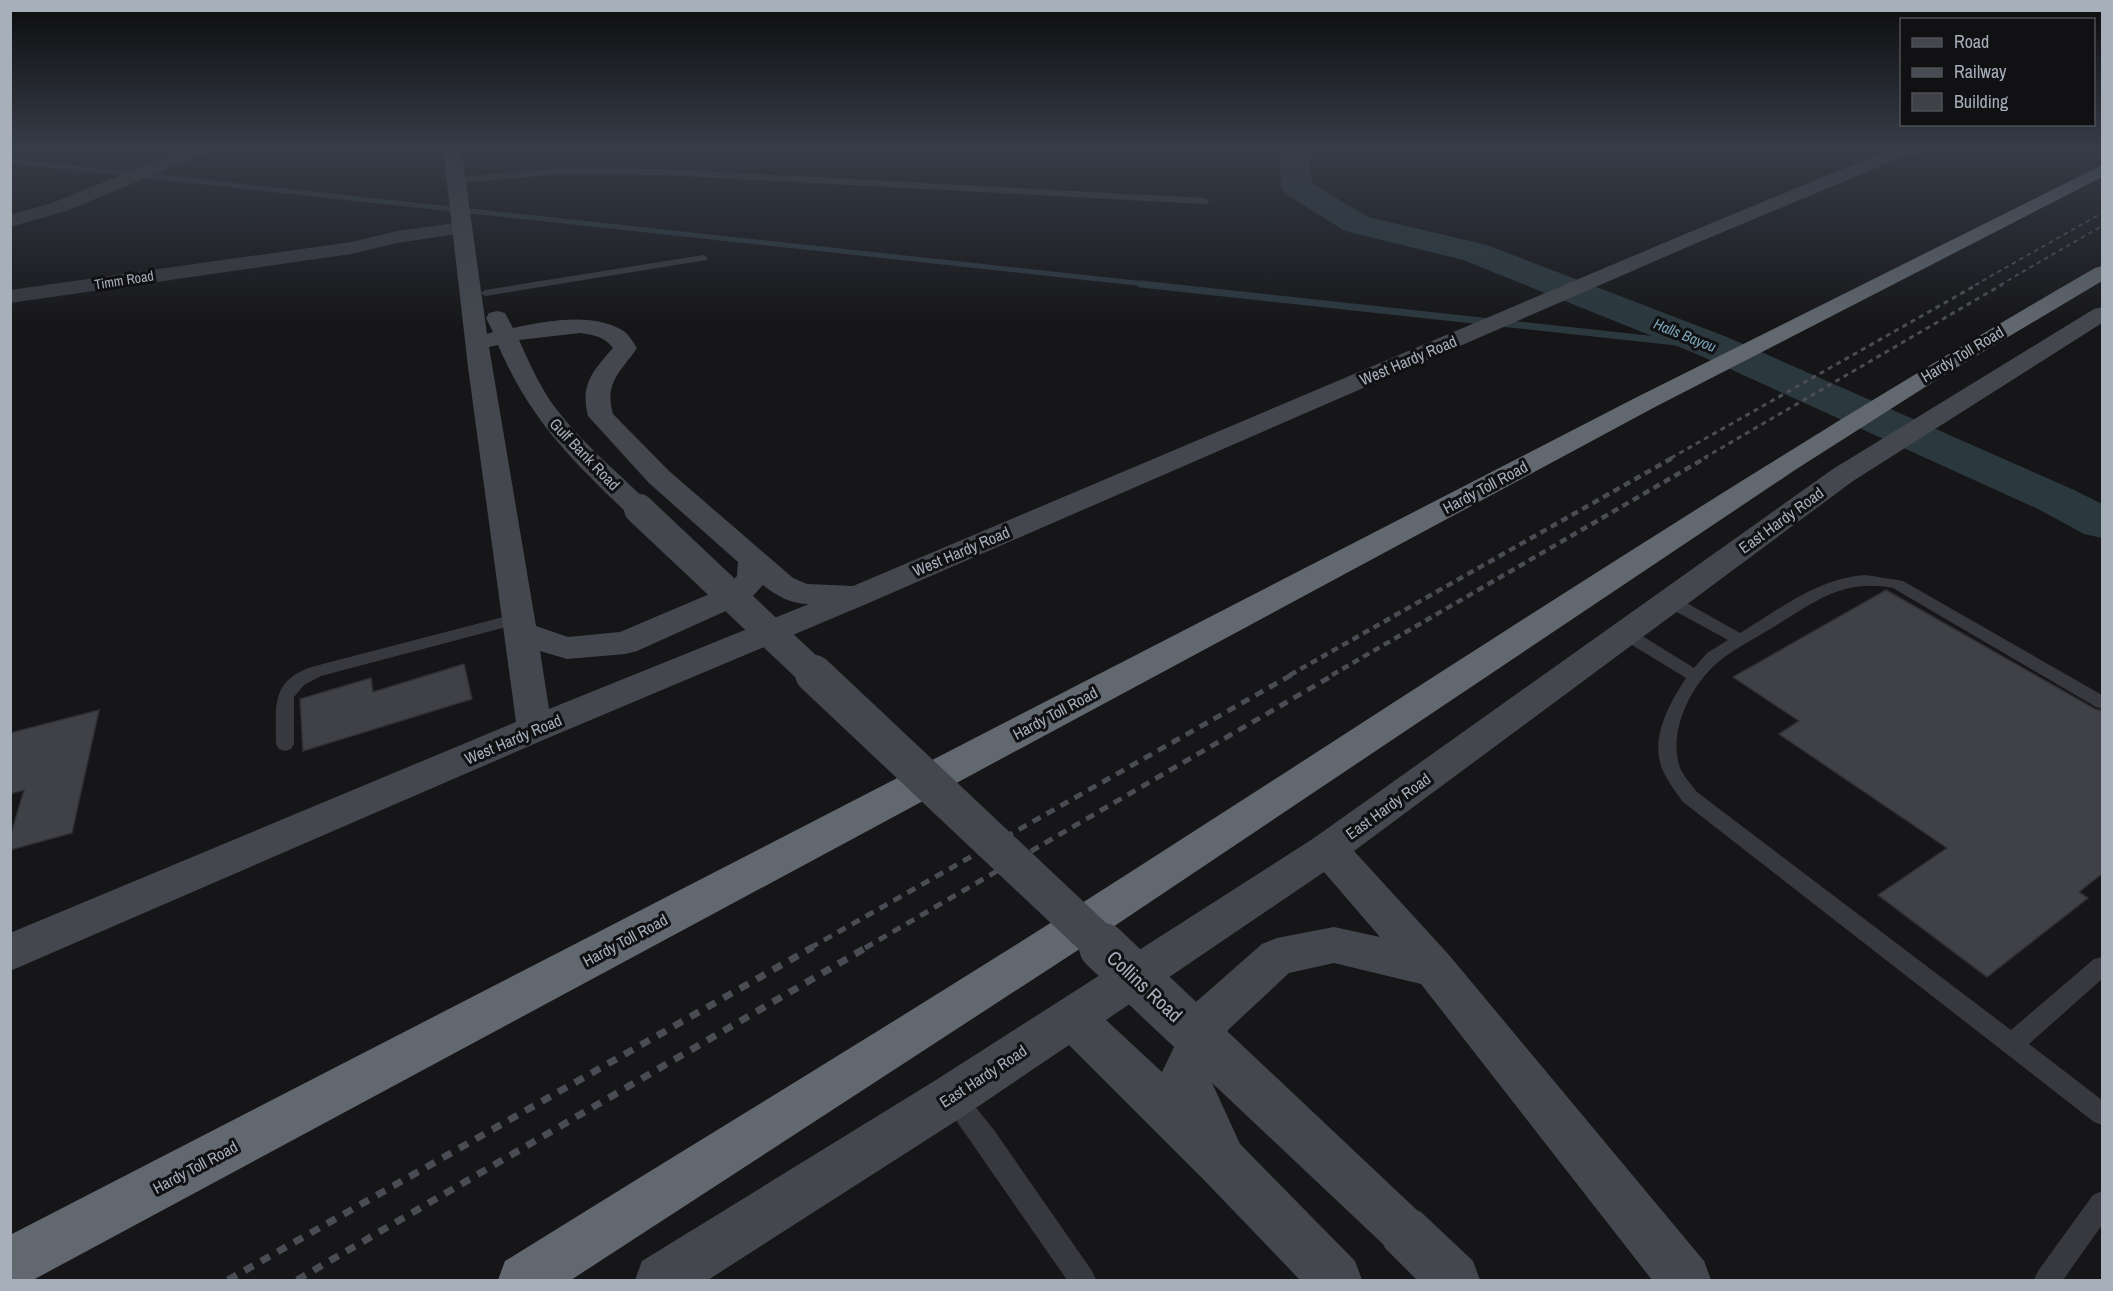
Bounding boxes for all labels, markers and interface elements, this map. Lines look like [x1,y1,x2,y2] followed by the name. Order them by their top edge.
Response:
[1900,18,2095,126] legend
[1954,29,1989,54] text: Road
[1954,59,2007,84] text: Railway
[1954,89,2009,114] text: Building
[93,266,155,294] street label: Timm Road
[1651,313,1719,357] water label: Halls Bayou
[1916,321,2008,387] street label: Hardy Toll Road
[1356,330,1460,390] street label: West Hardy Road
[545,413,625,495] street label: Gulf Bank Road
[1439,455,1531,519] street label: Hardy Toll Road
[1734,482,1828,558] street label: East Hardy Road
[909,521,1013,581] street label: West Hardy Road
[1009,681,1101,745] street label: Hardy Toll Road
[461,709,565,769] street label: West Hardy Road
[1341,768,1435,844] street label: East Hardy Road
[579,908,671,972] street label: Hardy Toll Road
[1101,944,1189,1028] street label: Collins Road
[935,1040,1031,1112] street label: East Hardy Road
[149,1135,241,1199] street label: Hardy Toll Road

